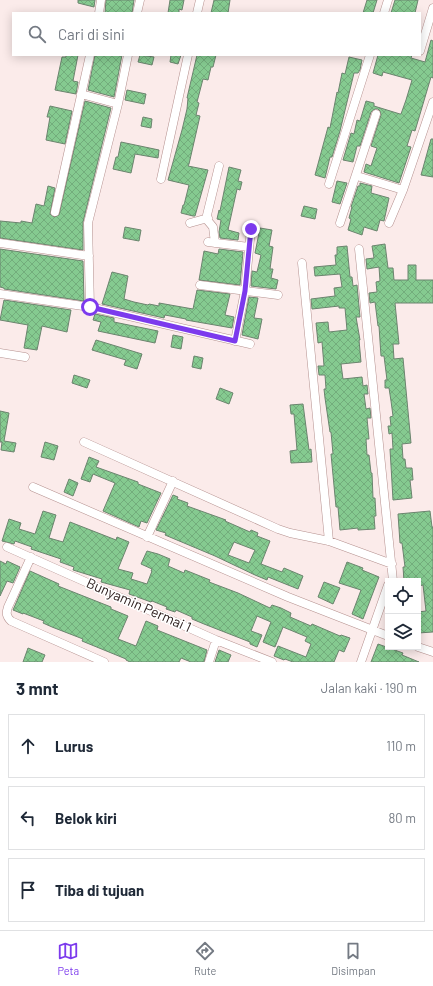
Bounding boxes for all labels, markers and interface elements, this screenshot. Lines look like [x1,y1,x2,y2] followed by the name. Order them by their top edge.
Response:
[12,12,421,56] search box
[26,23,48,45] icon: search
[58,25,125,43] text: Cari di sini
[242,220,260,238] route end
[81,298,99,316] route start
[84,574,194,635] street label: Bunyamin Permai 1
[385,578,421,650] map controls
[385,578,421,614] button: locate
[385,614,421,650] button: layers
[16,678,59,698] text: 3 mnt
[321,680,417,696] text: Jalan kaki · 190 m
[17,735,39,757] icon: ahead
[55,737,93,755] text: Lurus
[386,738,416,754] text: 110 m
[17,807,39,829] icon: left
[55,809,117,827] text: Belok kiri
[389,810,416,826] text: 80 m
[17,879,39,901] icon: arrive
[55,881,144,899] text: Tiba di tujuan
[57,940,79,977] tab: Peta
[194,940,216,977] tab: Rute
[331,940,376,977] tab: Disimpan

